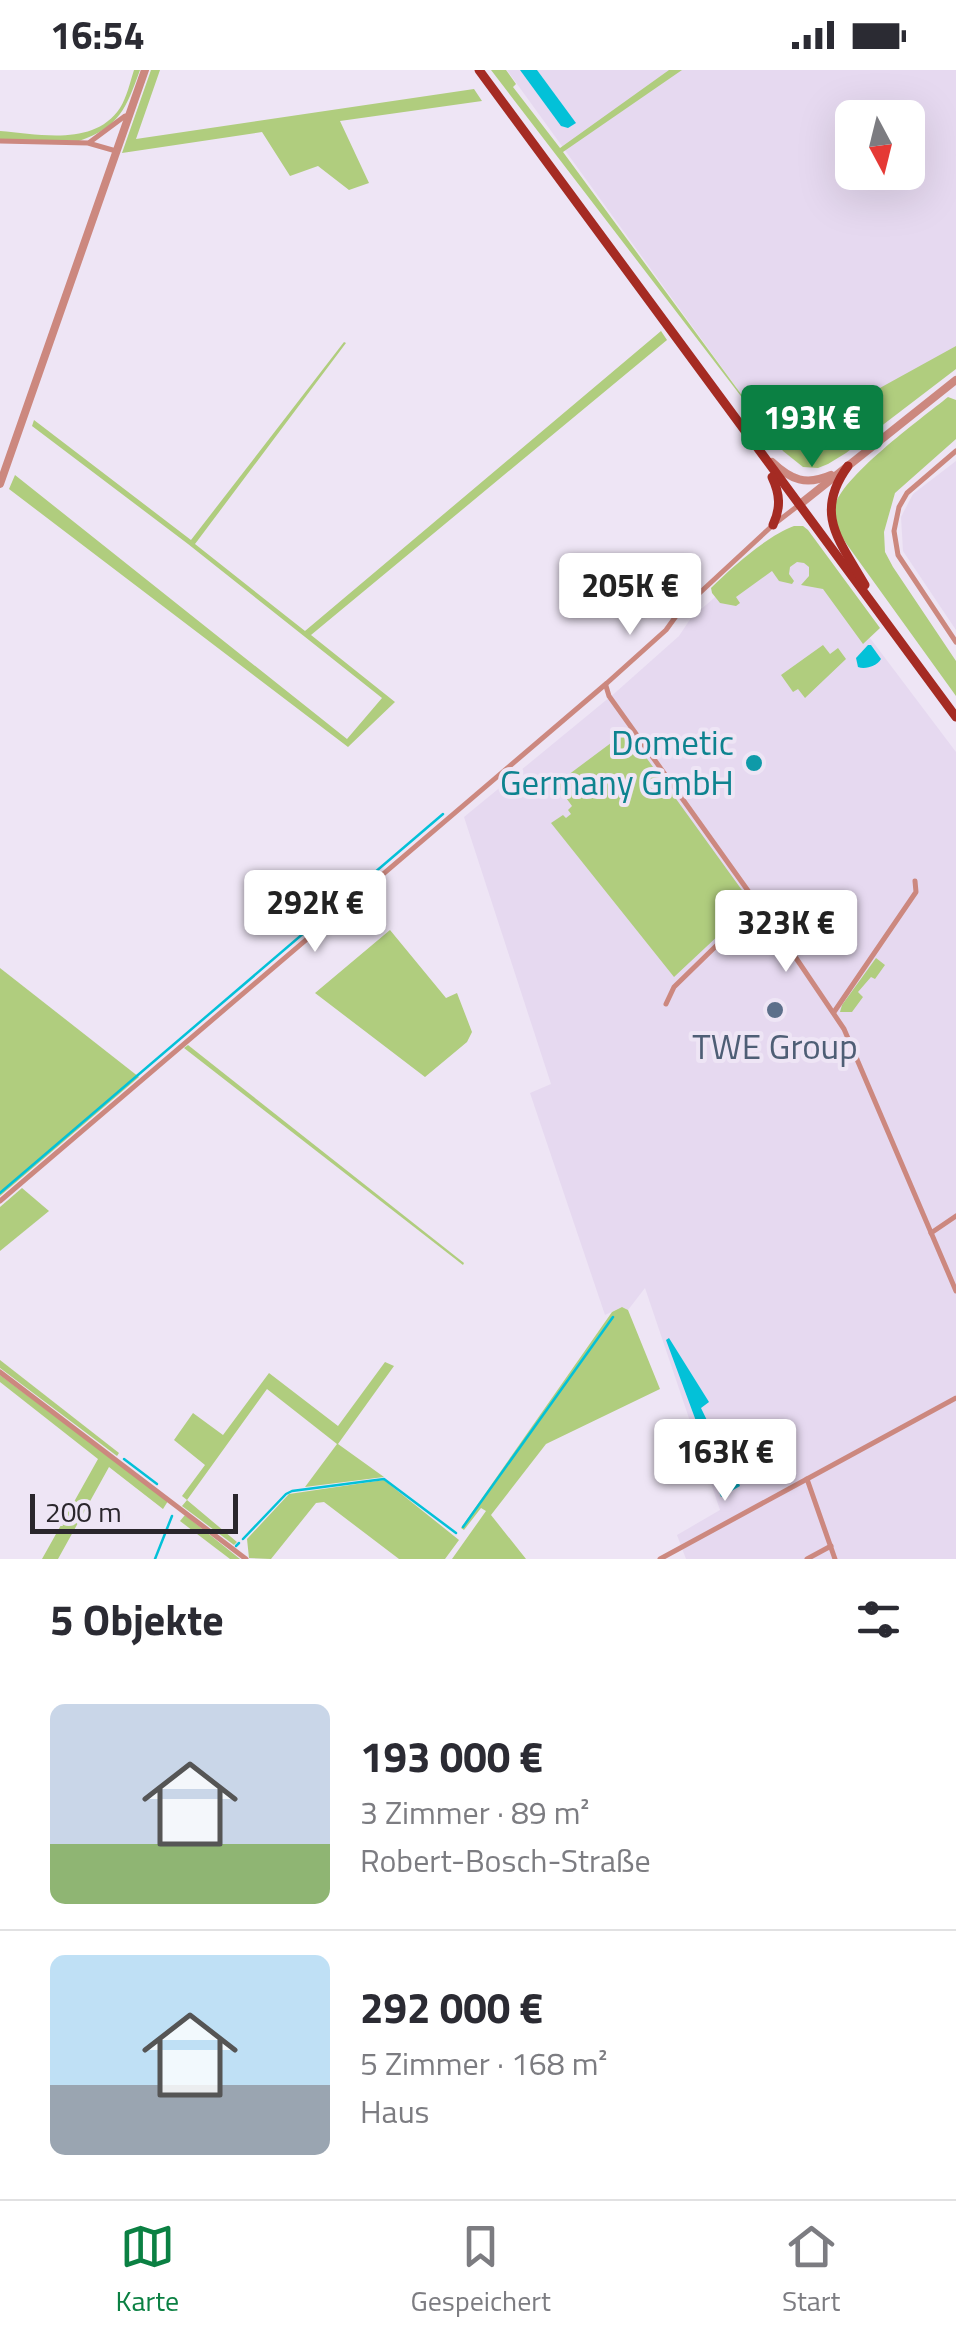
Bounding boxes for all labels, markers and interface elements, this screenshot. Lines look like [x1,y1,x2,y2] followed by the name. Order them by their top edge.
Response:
[50,6,145,64] text: 16:54
[835,100,925,190] north arrow
[835,100,925,190] map controls
[731,385,893,470] pin: 193K €
[763,393,861,441] text: 193K €
[549,553,711,638] pin: 205K €
[581,561,679,609] text: 205K €
[500,715,734,809] place label: Dometic Germany GmbH
[743,752,765,774] marker: Dometic Germany GmbH
[234,870,396,955] pin: 292K €
[266,878,364,926] text: 292K €
[705,890,867,975] pin: 323K €
[737,898,835,946] text: 323K €
[764,999,786,1021] marker: TWE Group
[692,1019,858,1073] place label: TWE Group
[644,1419,806,1504] pin: 163K €
[676,1427,774,1475] text: 163K €
[30,1489,238,1534] scale bar
[45,1490,122,1533] text: 200 m
[50,1587,224,1651] text: 5 Objekte
[851,1592,906,1647] icon: filters
[360,1724,543,1788] text: 193 000 €
[130,1744,250,1864] icon: home
[360,1788,589,1836] text: 3 Zimmer · 89 m²
[360,1836,651,1884] text: Robert-Bosch-Straße
[360,1975,543,2039] text: 292 000 €
[130,1995,250,2115] icon: home
[360,2039,607,2087] text: 5 Zimmer · 168 m²
[360,2087,430,2135] text: Haus
[116,2219,179,2322] tab: Karte
[410,2219,551,2322] tab: Gespeichert
[782,2219,840,2322] tab: Start

